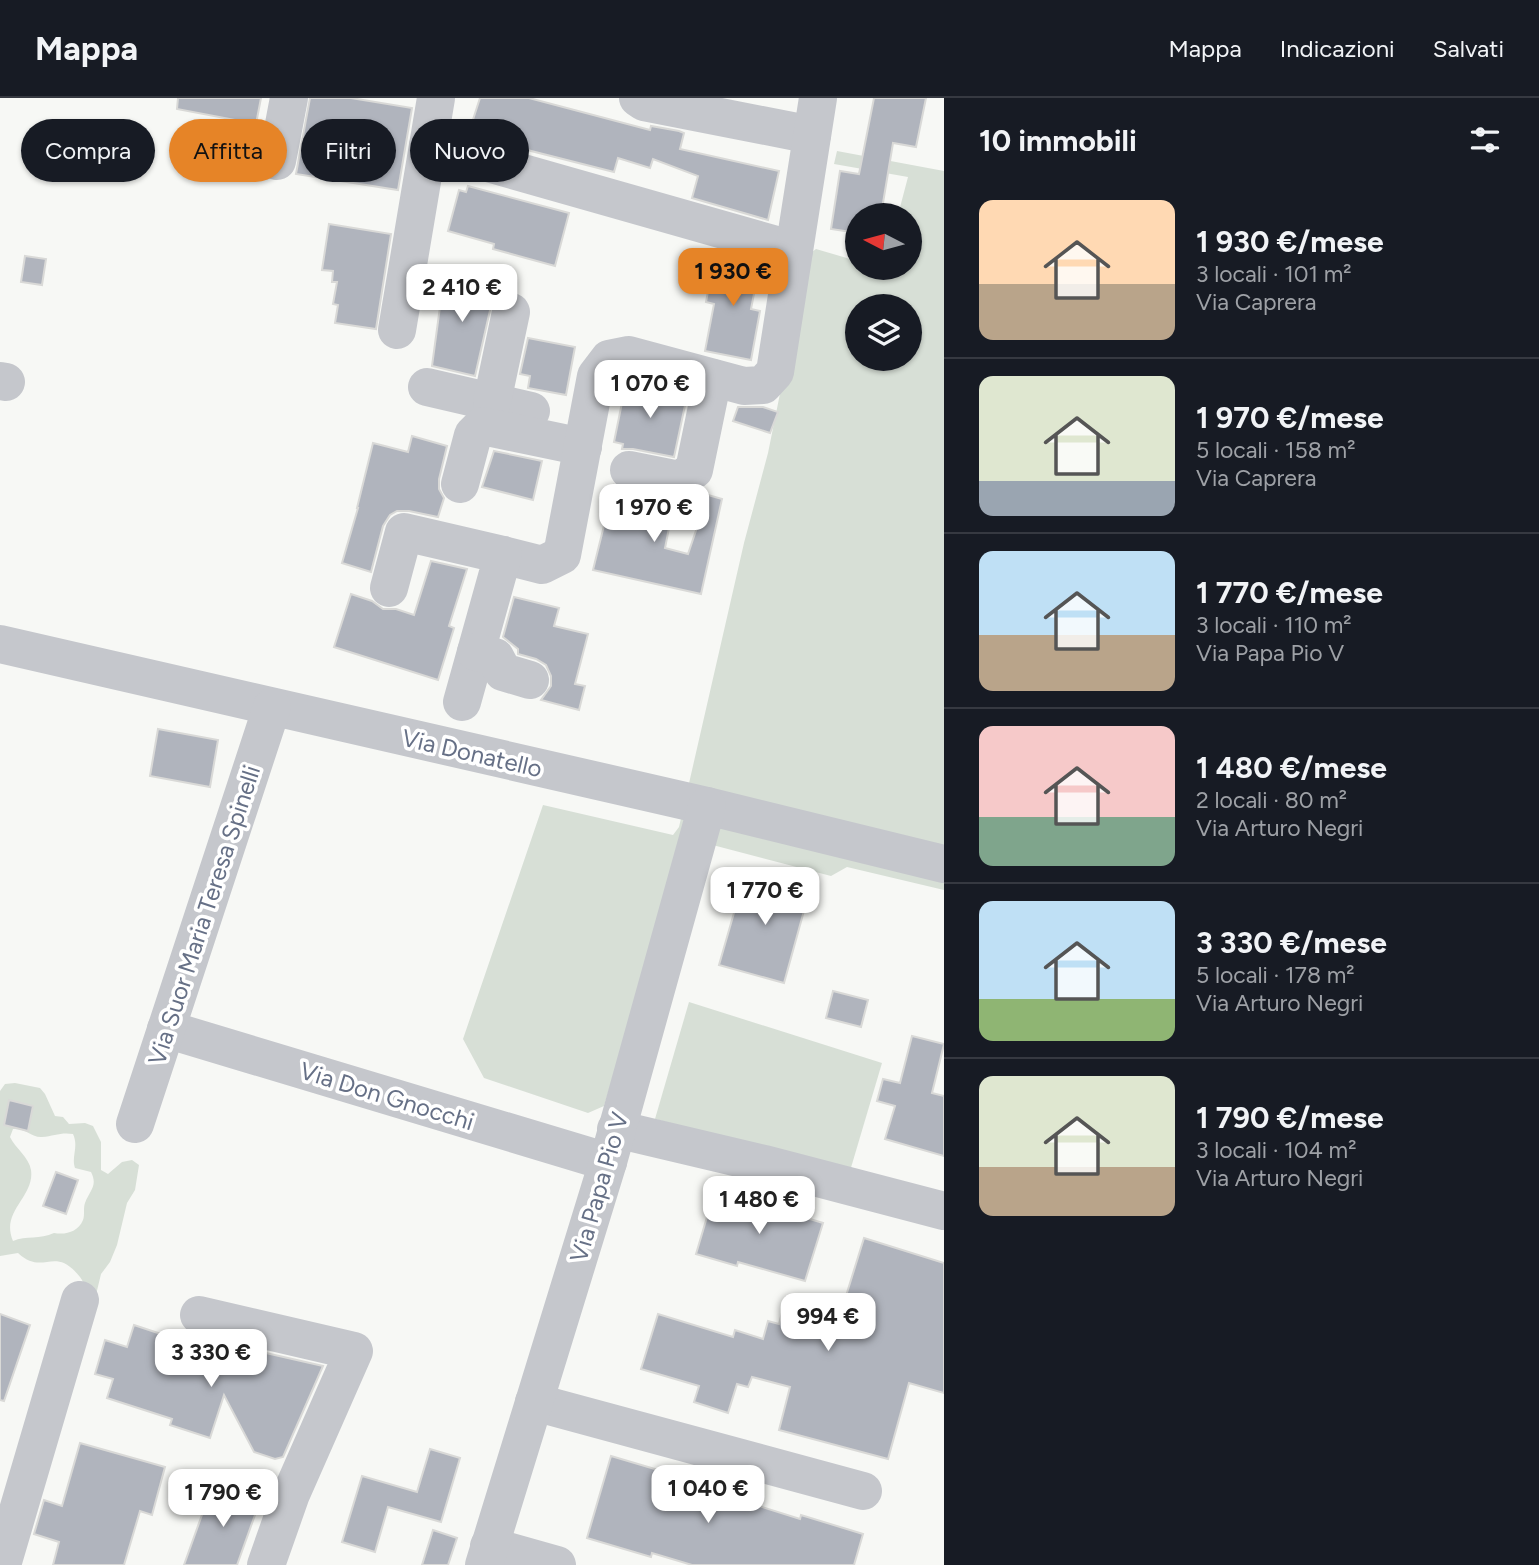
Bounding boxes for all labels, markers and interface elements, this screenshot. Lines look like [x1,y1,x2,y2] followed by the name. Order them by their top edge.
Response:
[35,29,138,68] text: Mappa
[1169,34,1242,63] text: Mappa
[1280,34,1395,63] text: Indicazioni
[1433,34,1504,63] text: Salvati
[21,119,155,182] chip: Compra
[169,119,287,182] chip: Affitta
[301,119,396,182] chip: Filtri
[410,119,529,182] chip: Nuovo
[1466,121,1504,159] icon: filters
[979,122,1137,159] text: 10 immobili
[845,203,922,280] north arrow
[845,203,922,371] map controls
[1196,223,1384,260] text: 1 930 €/mese
[1035,228,1119,312] icon: home
[668,248,798,308] pin: 1 930 €
[694,257,772,285] text: 1 930 €
[1196,260,1352,288] text: 3 locali · 101 m²
[397,264,527,324] pin: 2 410 €
[422,273,502,301] text: 2 410 €
[1196,288,1316,316] text: Via Caprera
[845,294,922,371] button: layers
[585,360,715,420] pin: 1 070 €
[610,369,690,397] text: 1 070 €
[1196,399,1384,436] text: 1 970 €/mese
[1035,404,1119,488] icon: home
[1196,436,1355,464] text: 5 locali · 158 m²
[1196,464,1316,492] text: Via Caprera
[589,484,719,544] pin: 1 970 €
[615,493,693,521] text: 1 970 €
[1196,574,1383,611] text: 1 770 €/mese
[1035,579,1119,663] icon: home
[1196,611,1352,639] text: 3 locali · 110 m²
[1196,639,1344,667] text: Via Papa Pio V
[399,723,545,783] street label: Via Donatello
[1196,749,1387,786] text: 1 480 €/mese
[1035,754,1119,838] icon: home
[142,761,266,1069] street label: Via Suor Maria Teresa Spinelli
[1196,786,1347,814] text: 2 locali · 80 m²
[1196,814,1363,842] text: Via Arturo Negri
[700,868,830,927] pin: 1 770 €
[726,876,804,904] text: 1 770 €
[1196,924,1387,961] text: 3 330 €/mese
[1035,929,1119,1013] icon: home
[1196,961,1355,989] text: 5 locali · 178 m²
[1196,989,1363,1017] text: Via Arturo Negri
[296,1056,478,1136] street label: Via Don Gnocchi
[1196,1099,1384,1136] text: 1 790 €/mese
[1035,1104,1119,1188] icon: home
[564,1108,634,1265] street label: Via Papa Pio V
[1196,1136,1356,1164] text: 3 locali · 104 m²
[1196,1164,1363,1192] text: Via Arturo Negri
[694,1176,824,1236] pin: 1 480 €
[719,1185,799,1213] text: 1 480 €
[779,1294,877,1353] pin: 994 €
[797,1302,859,1330] text: 994 €
[146,1330,276,1389] pin: 3 330 €
[171,1338,251,1366] text: 3 330 €
[643,1466,773,1525] pin: 1 040 €
[158,1470,288,1529] pin: 1 790 €
[667,1474,749,1502] text: 1 040 €
[184,1478,262,1506] text: 1 790 €

